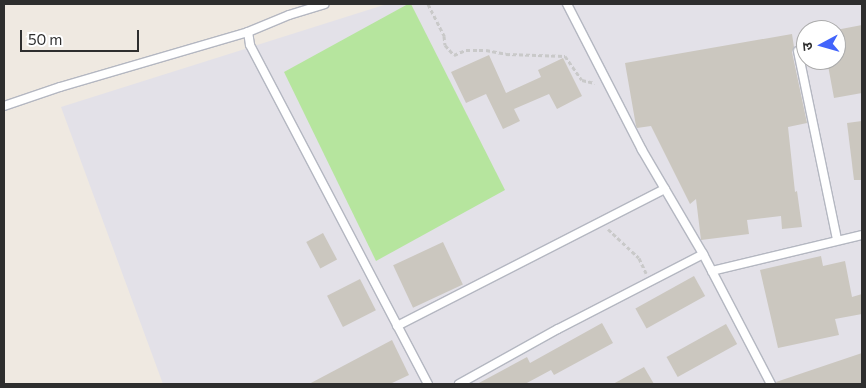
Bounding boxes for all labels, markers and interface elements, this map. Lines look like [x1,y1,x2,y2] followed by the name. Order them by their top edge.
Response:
[22,20,141,52] scale bar
[796,20,846,70] north arrow
[28,30,62,48] text: 50 m
[798,42,815,51] text: उ

